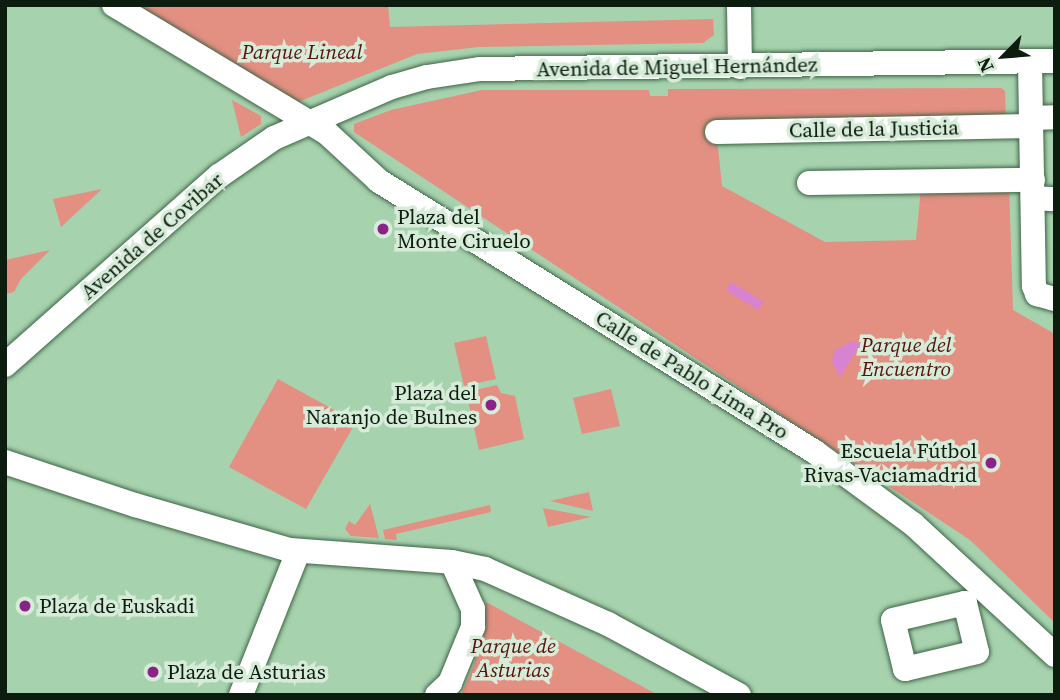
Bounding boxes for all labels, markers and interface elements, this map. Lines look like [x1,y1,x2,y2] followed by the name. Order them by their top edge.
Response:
[969,21,1039,91] north arrow
[242,39,362,65] park label: Parque Lineal
[536,52,818,82] street label: Avenida de Miguel Hernández
[970,53,1000,77] text: N
[789,115,959,143] street label: Calle de la Justicia
[76,167,228,305] street label: Avenida de Covibar
[397,204,531,254] place label: Plaza del Monte Ciruelo
[375,221,391,237] marker: Plaza del Monte Ciruelo
[591,305,793,445] street label: Calle de Pablo Lima Pro
[861,332,951,382] park label: Parque del Encuentro
[306,380,477,430] place label: Plaza del Naranjo de Bulnes
[483,397,499,413] marker: Plaza del Naranjo de Bulnes
[804,438,977,488] place label: Escuela Fútbol Rivas-Vaciamadrid
[983,455,999,471] marker: Escuela Fútbol Rivas-Vaciamadrid
[39,593,195,619] place label: Plaza de Euskadi
[17,598,33,614] marker: Plaza de Euskadi
[471,633,555,683] park label: Parque de Asturias
[167,659,326,685] place label: Plaza de Asturias
[145,664,161,680] marker: Plaza de Asturias

